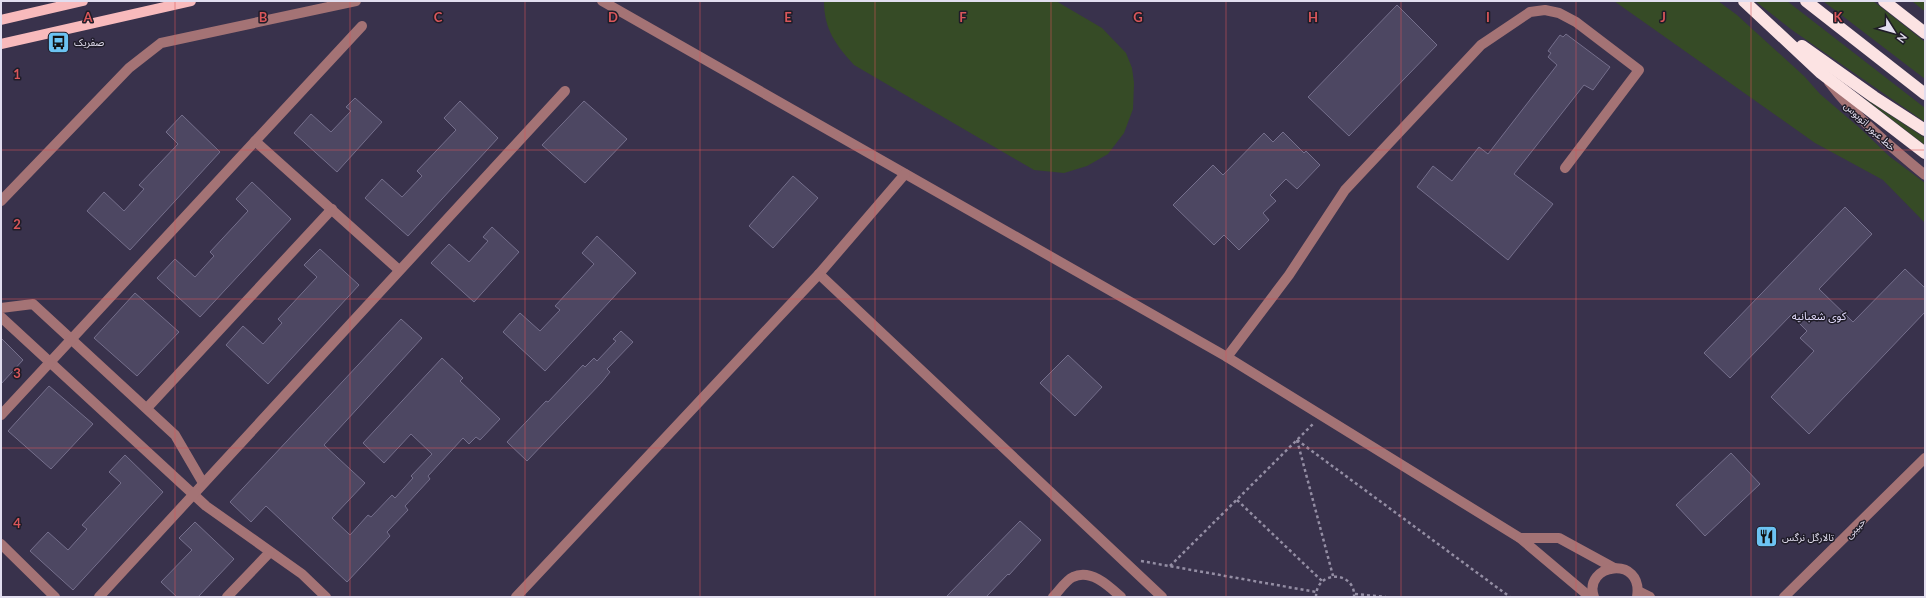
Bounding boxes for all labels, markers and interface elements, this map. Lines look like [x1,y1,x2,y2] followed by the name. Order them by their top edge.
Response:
[82,9,93,25] text: A
[259,9,268,25] text: B
[434,9,443,25] text: C
[608,9,618,25] text: D
[784,9,792,25] text: E
[959,9,967,25] text: F
[1133,9,1143,25] text: G
[1308,9,1318,25] text: H
[1486,9,1490,25] text: I
[1660,9,1666,25] text: J
[1834,9,1844,25] text: K
[1874,12,1914,52] north arrow
[45,29,71,55] bus stop icon: صفریک
[1895,31,1910,46] text: N
[74,36,104,49] place label: صفریک
[13,66,21,82] text: 1
[1841,99,1898,154] street label: خط عبور اتوبوس
[13,216,21,232] text: 2
[1792,309,1847,323] district label: کوی شعبانیه
[13,365,21,381] text: 3
[13,515,21,531] text: 4
[1842,515,1868,541] street label: حبیبی
[1754,524,1780,550] restaurant icon: تالارگل نرگس
[1782,531,1834,544] place label: تالارگل نرگس

